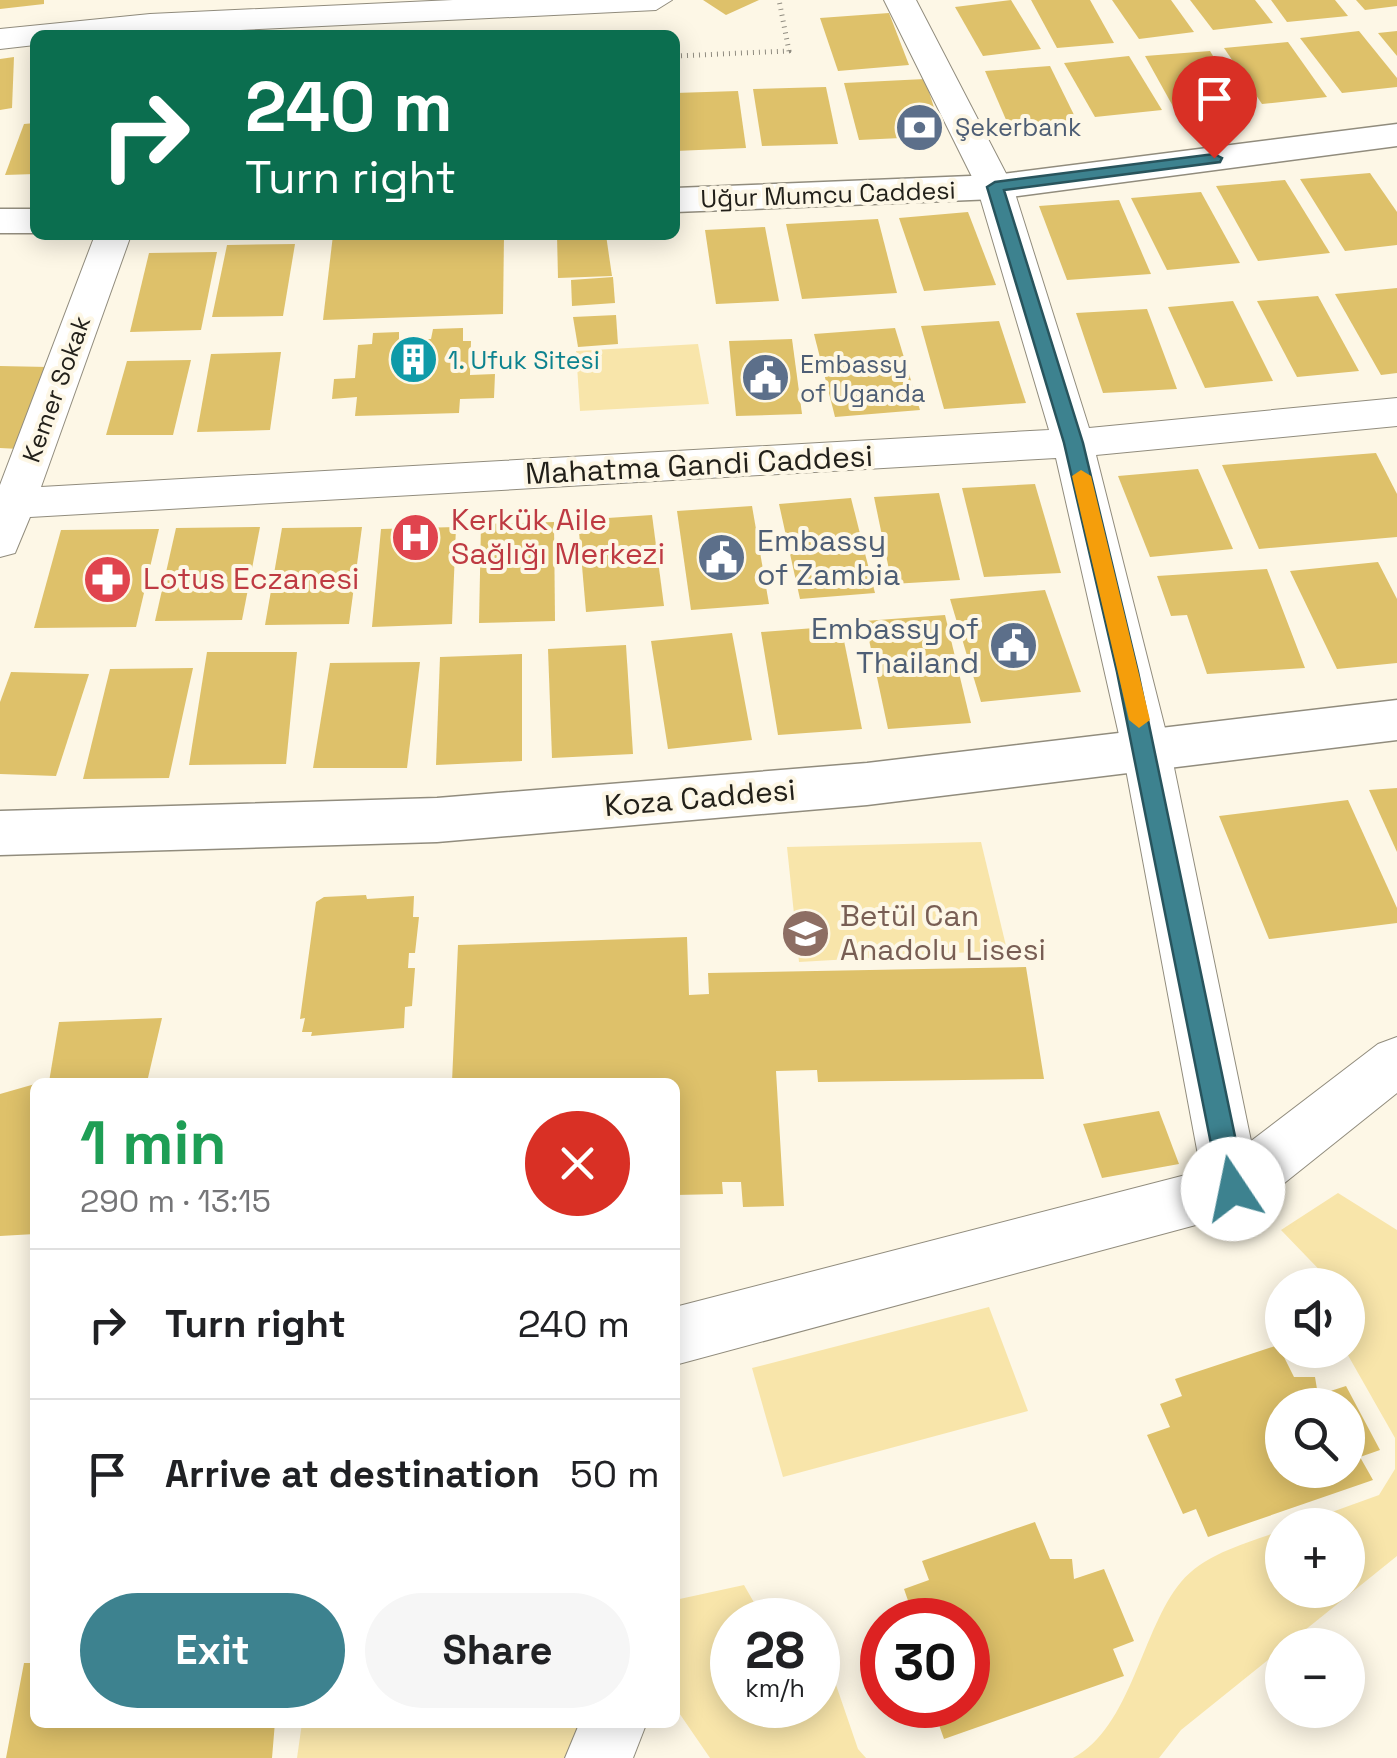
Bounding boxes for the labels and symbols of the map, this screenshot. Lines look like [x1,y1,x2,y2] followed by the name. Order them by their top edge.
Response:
[1172,56,1257,159] pin
[894,101,946,153] bank icon: Şekerbank
[955,111,1081,143] place label: Şekerbank
[700,174,956,214] street label: Uğur Mumcu Caddesi
[15,311,97,467] street label: Kemer Sokak
[387,334,439,386] building icon: 1. Ufuk Sitesi
[448,344,600,376] place label: 1. Ufuk Sitesi
[800,348,925,409] place label: Embassy of Uganda
[739,352,791,404] public building icon: Embassy of Uganda
[524,436,874,493] street label: Mahatma Gandi Caddesi
[451,500,665,573] place label: Kerkük Aile Sağlığı Merkezi
[390,511,442,563] hospital icon: Kerkük Aile Sağlığı Merkezi
[757,521,900,594] place label: Embassy of Zambia
[696,532,748,584] public building icon: Embassy of Zambia
[82,553,134,605] pharmacy icon: Lotus Eczanesi
[143,559,359,598] place label: Lotus Eczanesi
[811,609,979,682] place label: Embassy of Thailand
[988,620,1040,672] public building icon: Embassy of Thailand
[603,770,797,825] street label: Koza Caddesi
[840,896,1046,969] place label: Betül Can Anadolu Lisesi
[779,907,831,959] school or university icon: Betül Can Anadolu Lisesi
[1181,1137,1285,1241] position arrow
[860,1598,990,1728] speed limit sign: 30

